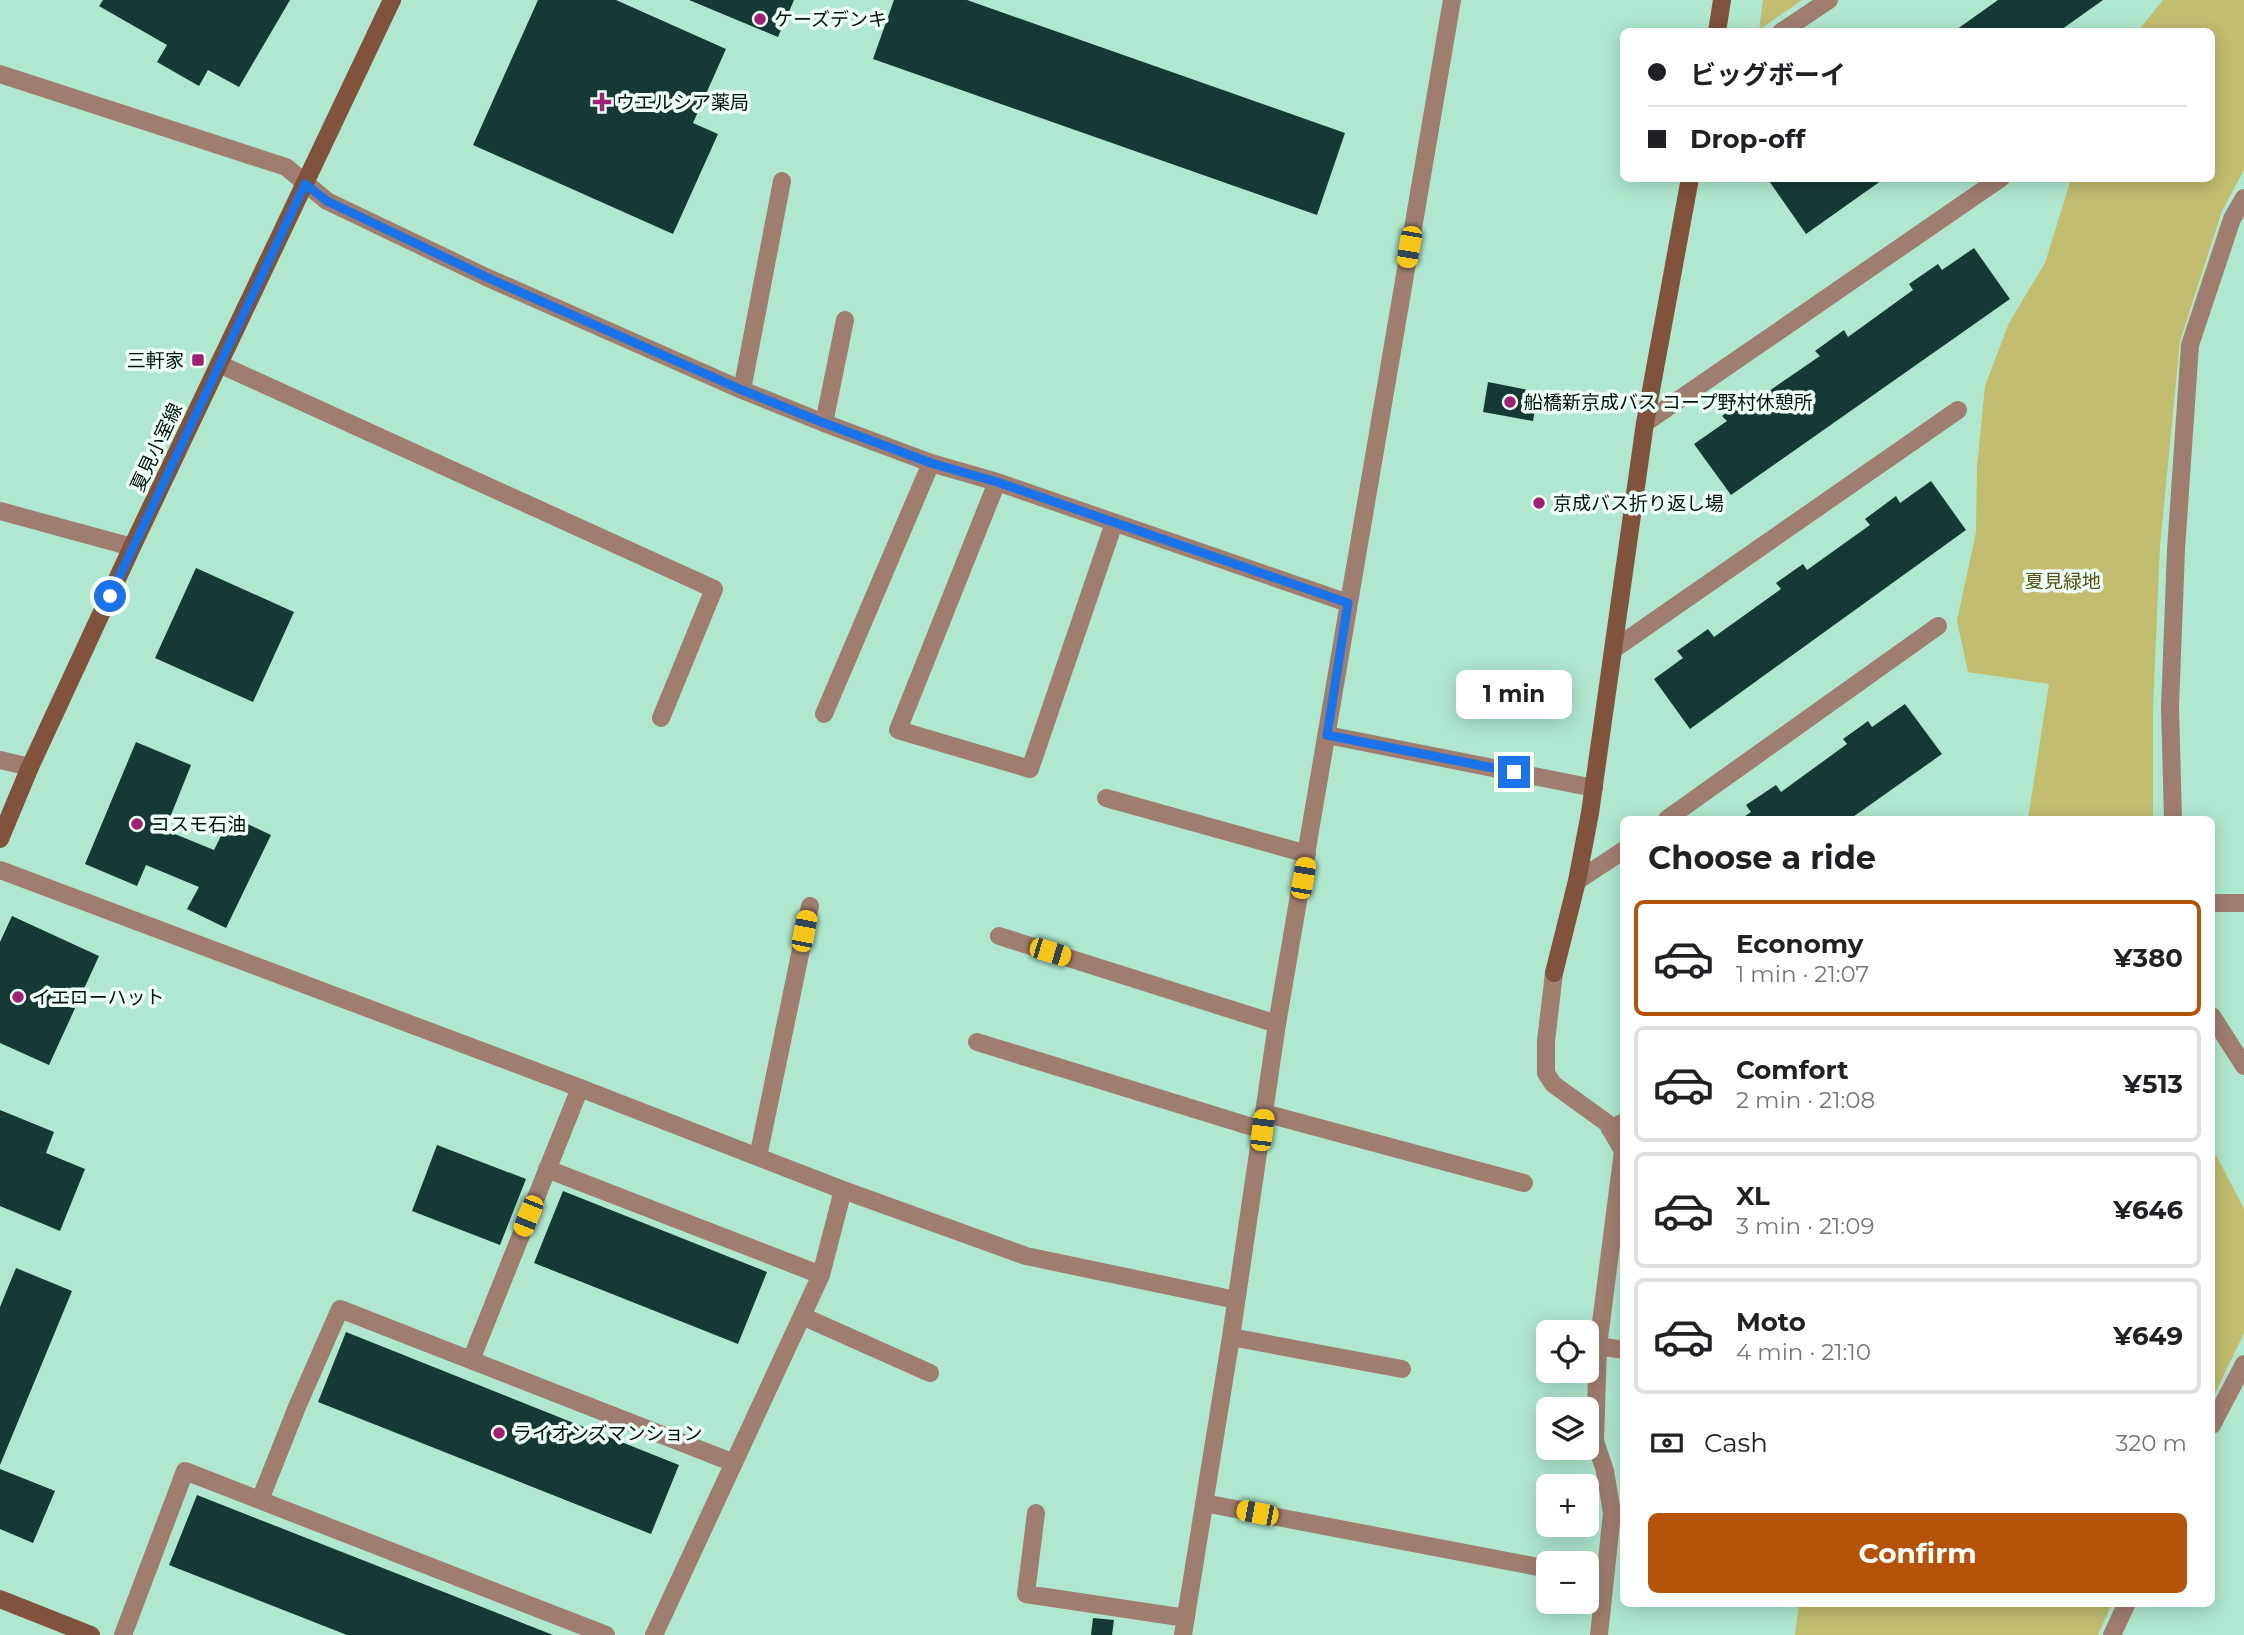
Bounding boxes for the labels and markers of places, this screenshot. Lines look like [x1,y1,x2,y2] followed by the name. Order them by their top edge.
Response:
[774,8,887,31] place label: ケーズデンキ
[752,11,768,27] marker: ケーズデンキ
[616,91,749,114] place label: ウエルシア薬局
[594,94,610,110] marker: ウエルシア薬局
[127,349,184,372] place label: 三軒家
[190,352,206,368] marker: 三軒家
[1524,391,1813,414] place label: 船橋新京成バス コープ野村休憩所
[1502,394,1518,410] marker: 船橋新京成バス コープ野村休憩所
[1553,492,1724,515] place label: 京成バス折り返し場
[1531,495,1547,511] marker: 京成バス折り返し場
[151,813,246,836] place label: コスモ石油
[129,816,145,832] marker: コスモ石油
[32,986,164,1009] place label: イエローハット
[10,989,26,1005] marker: イエローハット
[513,1422,703,1445] place label: ライオンズマンション
[491,1425,507,1441] marker: ライオンズマンション

